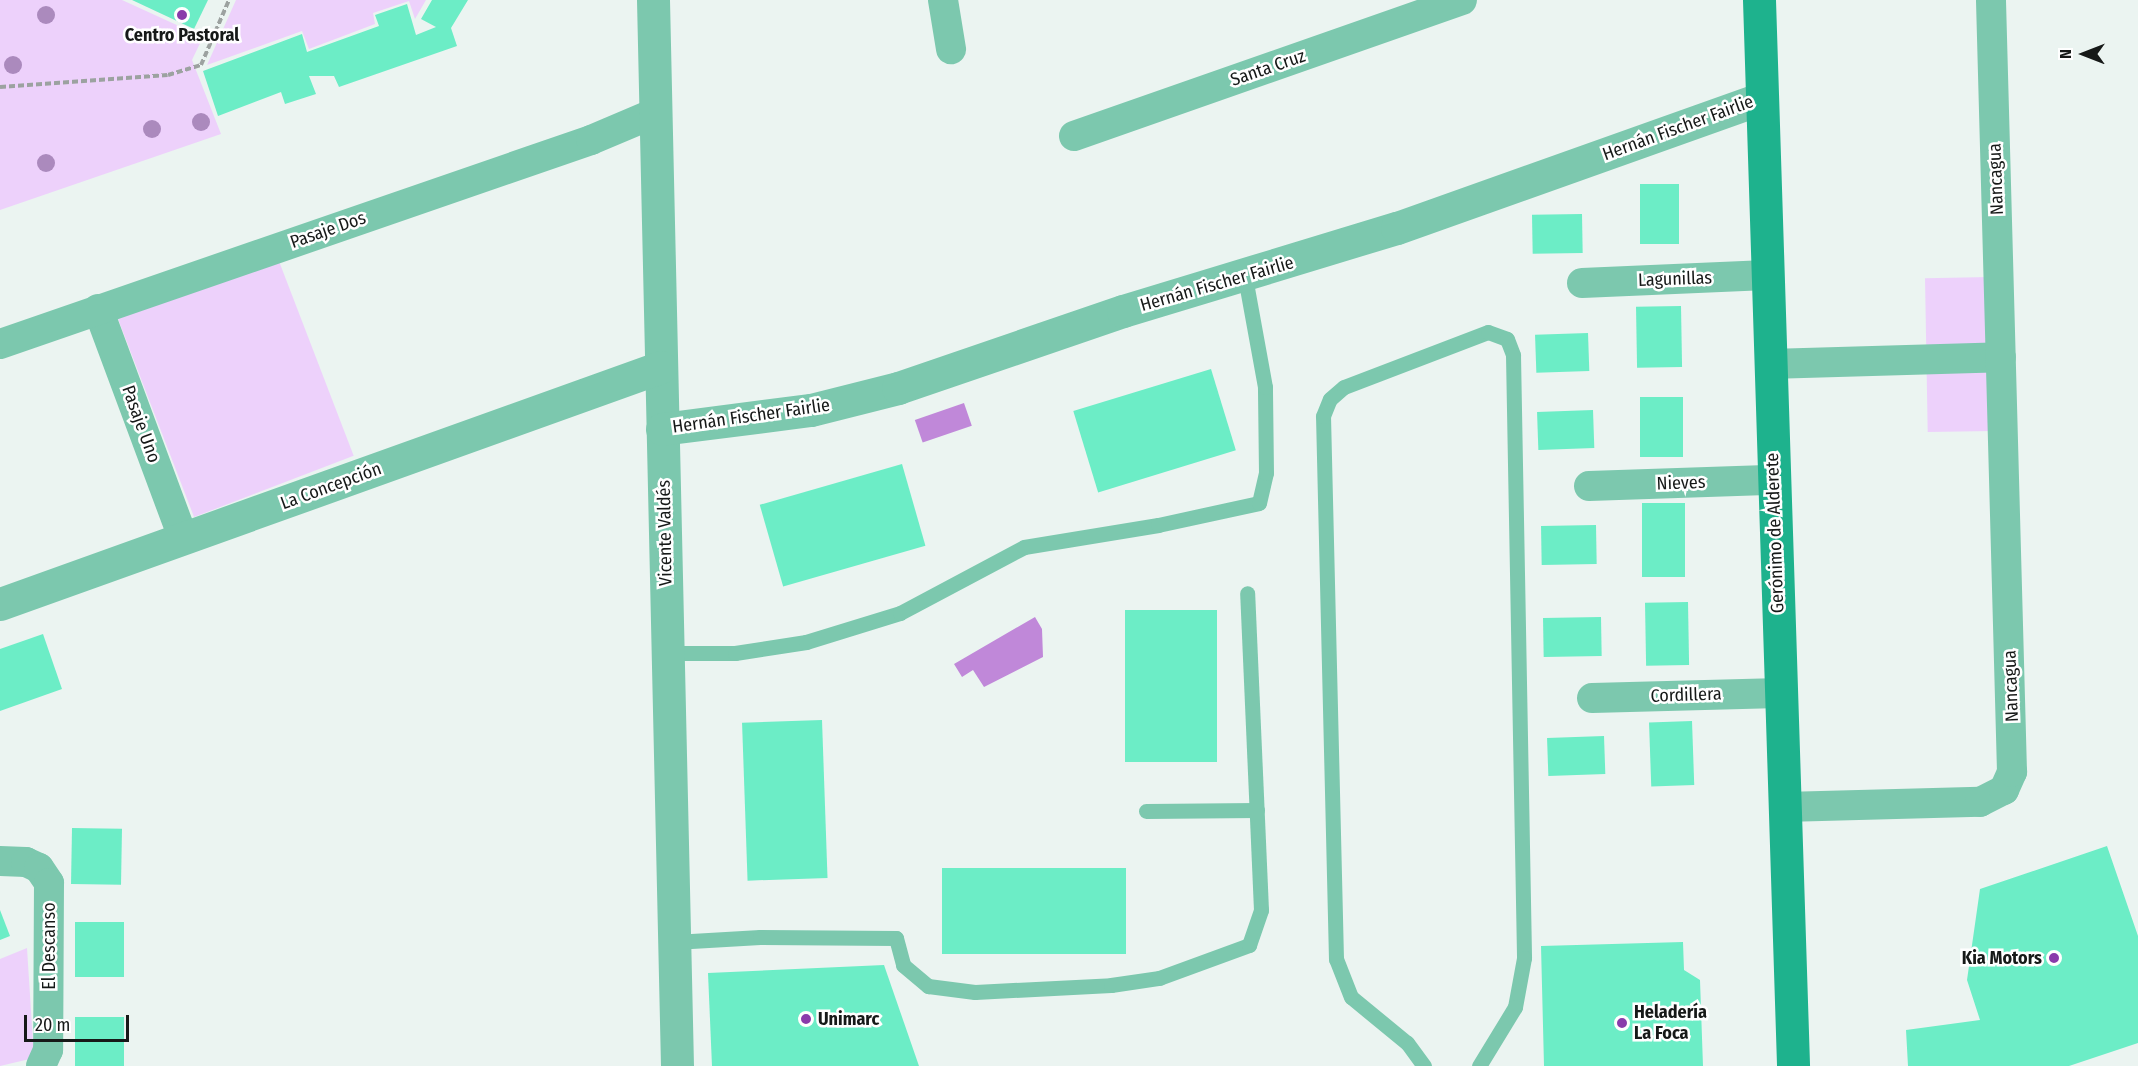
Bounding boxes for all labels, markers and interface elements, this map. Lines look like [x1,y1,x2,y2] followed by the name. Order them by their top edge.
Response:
[175,8,189,22] marker: Centro Pastoral
[125,24,239,46] place label: Centro Pastoral
[2054,24,2114,84] north arrow
[1228,45,1308,91] street label: Santa Cruz
[2056,49,2075,59] text: N
[1600,91,1756,165] street label: Hernán Fischer Fairlie
[1984,143,2008,215] street label: Nancagua
[287,207,369,253] street label: Pasaje Dos
[1138,252,1296,316] street label: Hernán Fischer Fairlie
[1638,267,1712,291] street label: Lagunillas
[117,382,165,466] street label: Pasaje Uno
[671,394,831,438] street label: Hernán Fischer Fairlie
[1761,452,1789,614] street label: Gerónimo de Alderete
[278,458,384,514] street label: La Concepción
[1656,471,1706,495] street label: Nieves
[653,480,677,586] street label: Vicente Valdés
[1999,650,2023,722] street label: Nancagua
[1650,683,1722,707] street label: Cordillera
[38,902,60,990] street label: El Descanso
[1962,947,2042,969] place label: Kia Motors
[2047,951,2061,965] marker: Kia Motors
[1634,1002,1707,1044] place label: Heladería La Foca
[27,1003,132,1041] scale bar
[818,1008,879,1030] place label: Unimarc
[799,1012,813,1026] marker: Unimarc
[35,1014,70,1036] text: 20 m
[1615,1016,1629,1030] marker: Heladería La Foca

